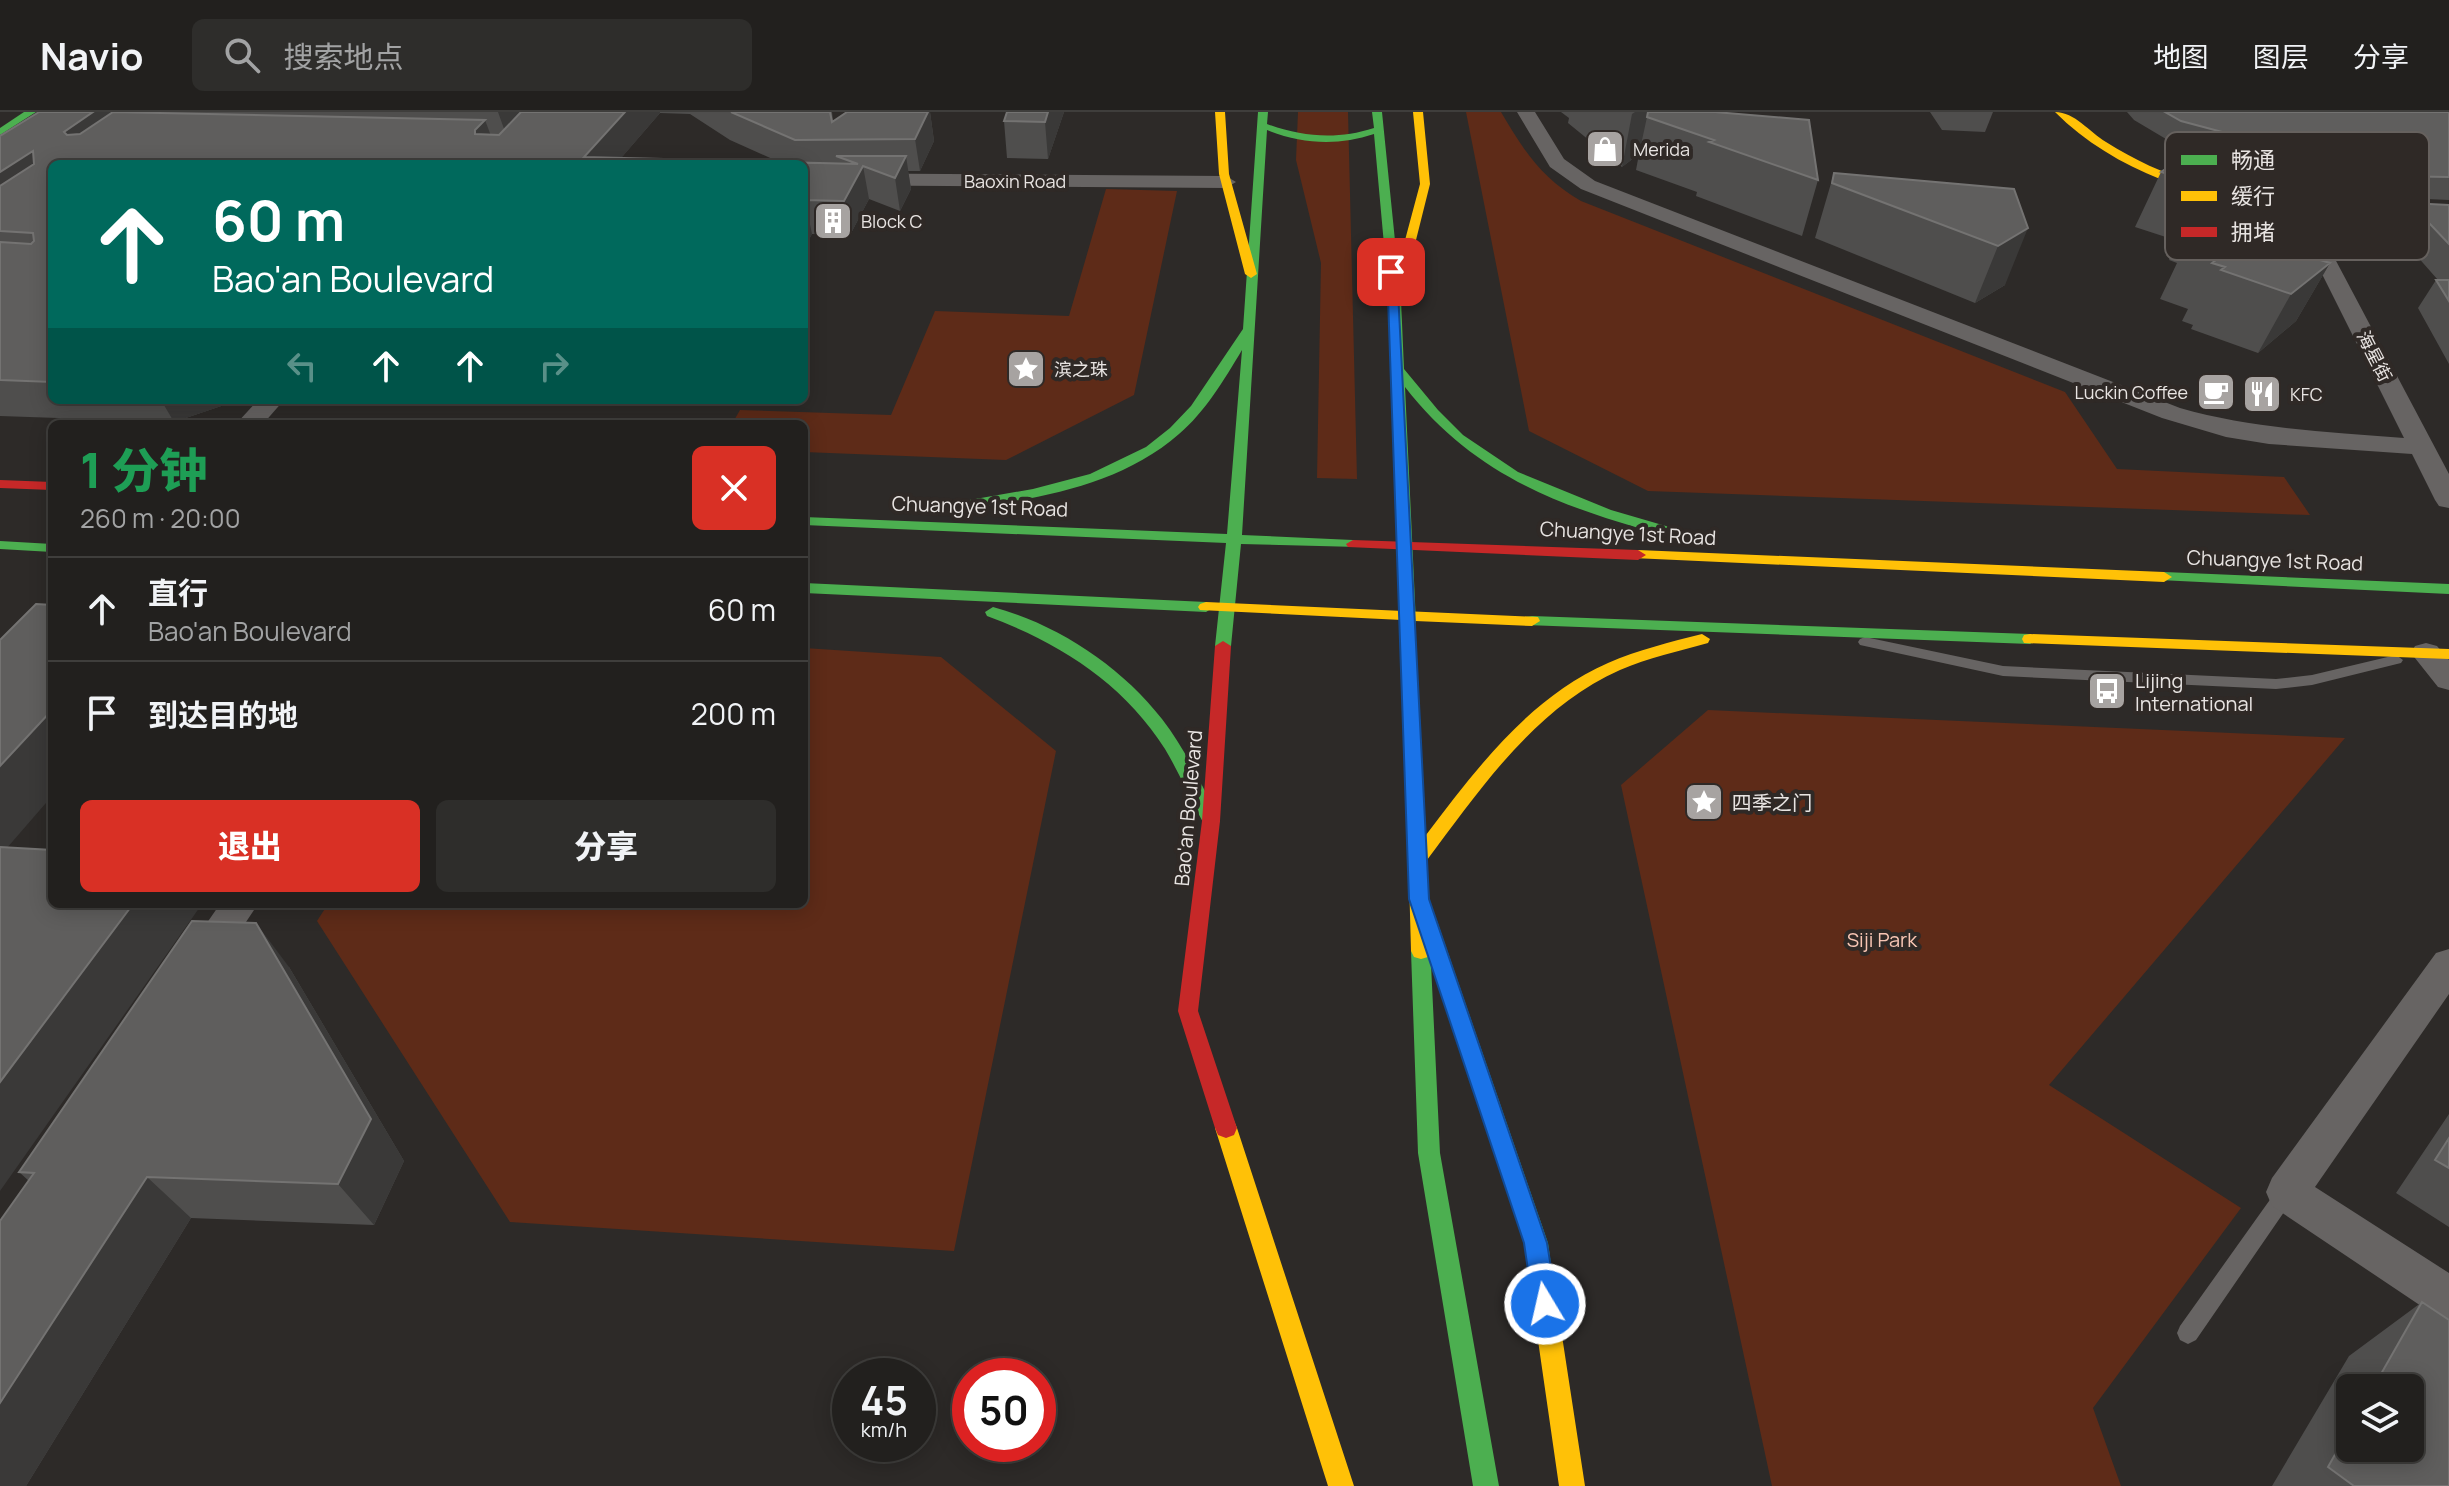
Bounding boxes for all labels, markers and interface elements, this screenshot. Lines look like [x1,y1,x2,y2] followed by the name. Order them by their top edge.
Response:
[192,19,752,91] search box
[40,29,144,81] text: Navio
[220,33,264,77] icon: search
[284,36,404,77] text: 搜索地点
[2153,37,2209,75] text: 地图
[2253,37,2309,75] text: 图层
[2353,37,2409,75] text: 分享
[1584,128,1626,170] shop icon: Merida
[2165,132,2429,260] legend
[1633,137,1690,161] place label: Merida
[2231,145,2275,175] text: 畅通
[964,169,1066,193] street label: Baoxin Road
[212,181,345,258] text: 60 m
[2231,181,2275,211] text: 缓行
[80,192,184,296] icon: ahead
[812,200,854,242] building icon: Block C
[861,209,922,233] place label: Block C
[2231,217,2275,247] text: 拥堵
[1357,238,1425,306] pin
[1369,250,1413,294] icon: arrive
[212,254,494,303] text: Bao'an Boulevard
[2352,326,2398,386] street label: 海星街
[280,344,324,388] icon: left
[364,344,408,388] icon: ahead
[448,344,492,388] icon: ahead
[532,344,576,388] icon: right
[1005,348,1047,390] place icon: 滨之珠
[1054,357,1108,381] place label: 滨之珠
[2195,371,2237,413] cafe icon: Luckin Coffee
[2241,373,2283,415] restaurant icon: KFC
[2075,380,2188,404] place label: Luckin Coffee
[2290,382,2323,406] place label: KFC
[80,437,207,502] text: 1 分钟
[692,446,776,530] button: close
[891,489,1069,523] street label: Chuangye 1st Road
[80,500,241,536] text: 260 m · 20:00
[1539,515,1717,551] street label: Chuangye 1st Road
[2186,543,2364,577] street label: Chuangye 1st Road
[148,572,208,613] text: 直行
[80,587,124,631] icon: ahead
[708,589,776,630] text: 60 m
[148,613,352,649] text: Bao'an Boulevard
[2135,667,2253,717] place label: Lijing International
[2086,670,2128,712] bus stop icon: Lijing International
[80,691,124,735] icon: arrive
[691,693,776,734] text: 200 m
[148,694,298,735] text: 到达目的地
[1168,729,1208,887] street label: Bao'an Boulevard
[1683,781,1725,823] place icon: 四季之门
[1732,789,1812,816] place label: 四季之门
[80,800,420,892] button: 退出
[436,800,776,892] button: 分享
[1847,926,1918,953] park label: Siji Park
[1503,1262,1587,1346] position arrow
[952,1358,1056,1462] speed limit sign: 50
[860,1372,908,1427] text: 45
[2336,1374,2424,1462] map controls
[2336,1374,2424,1462] button: layers
[861,1416,907,1443] text: km/h

